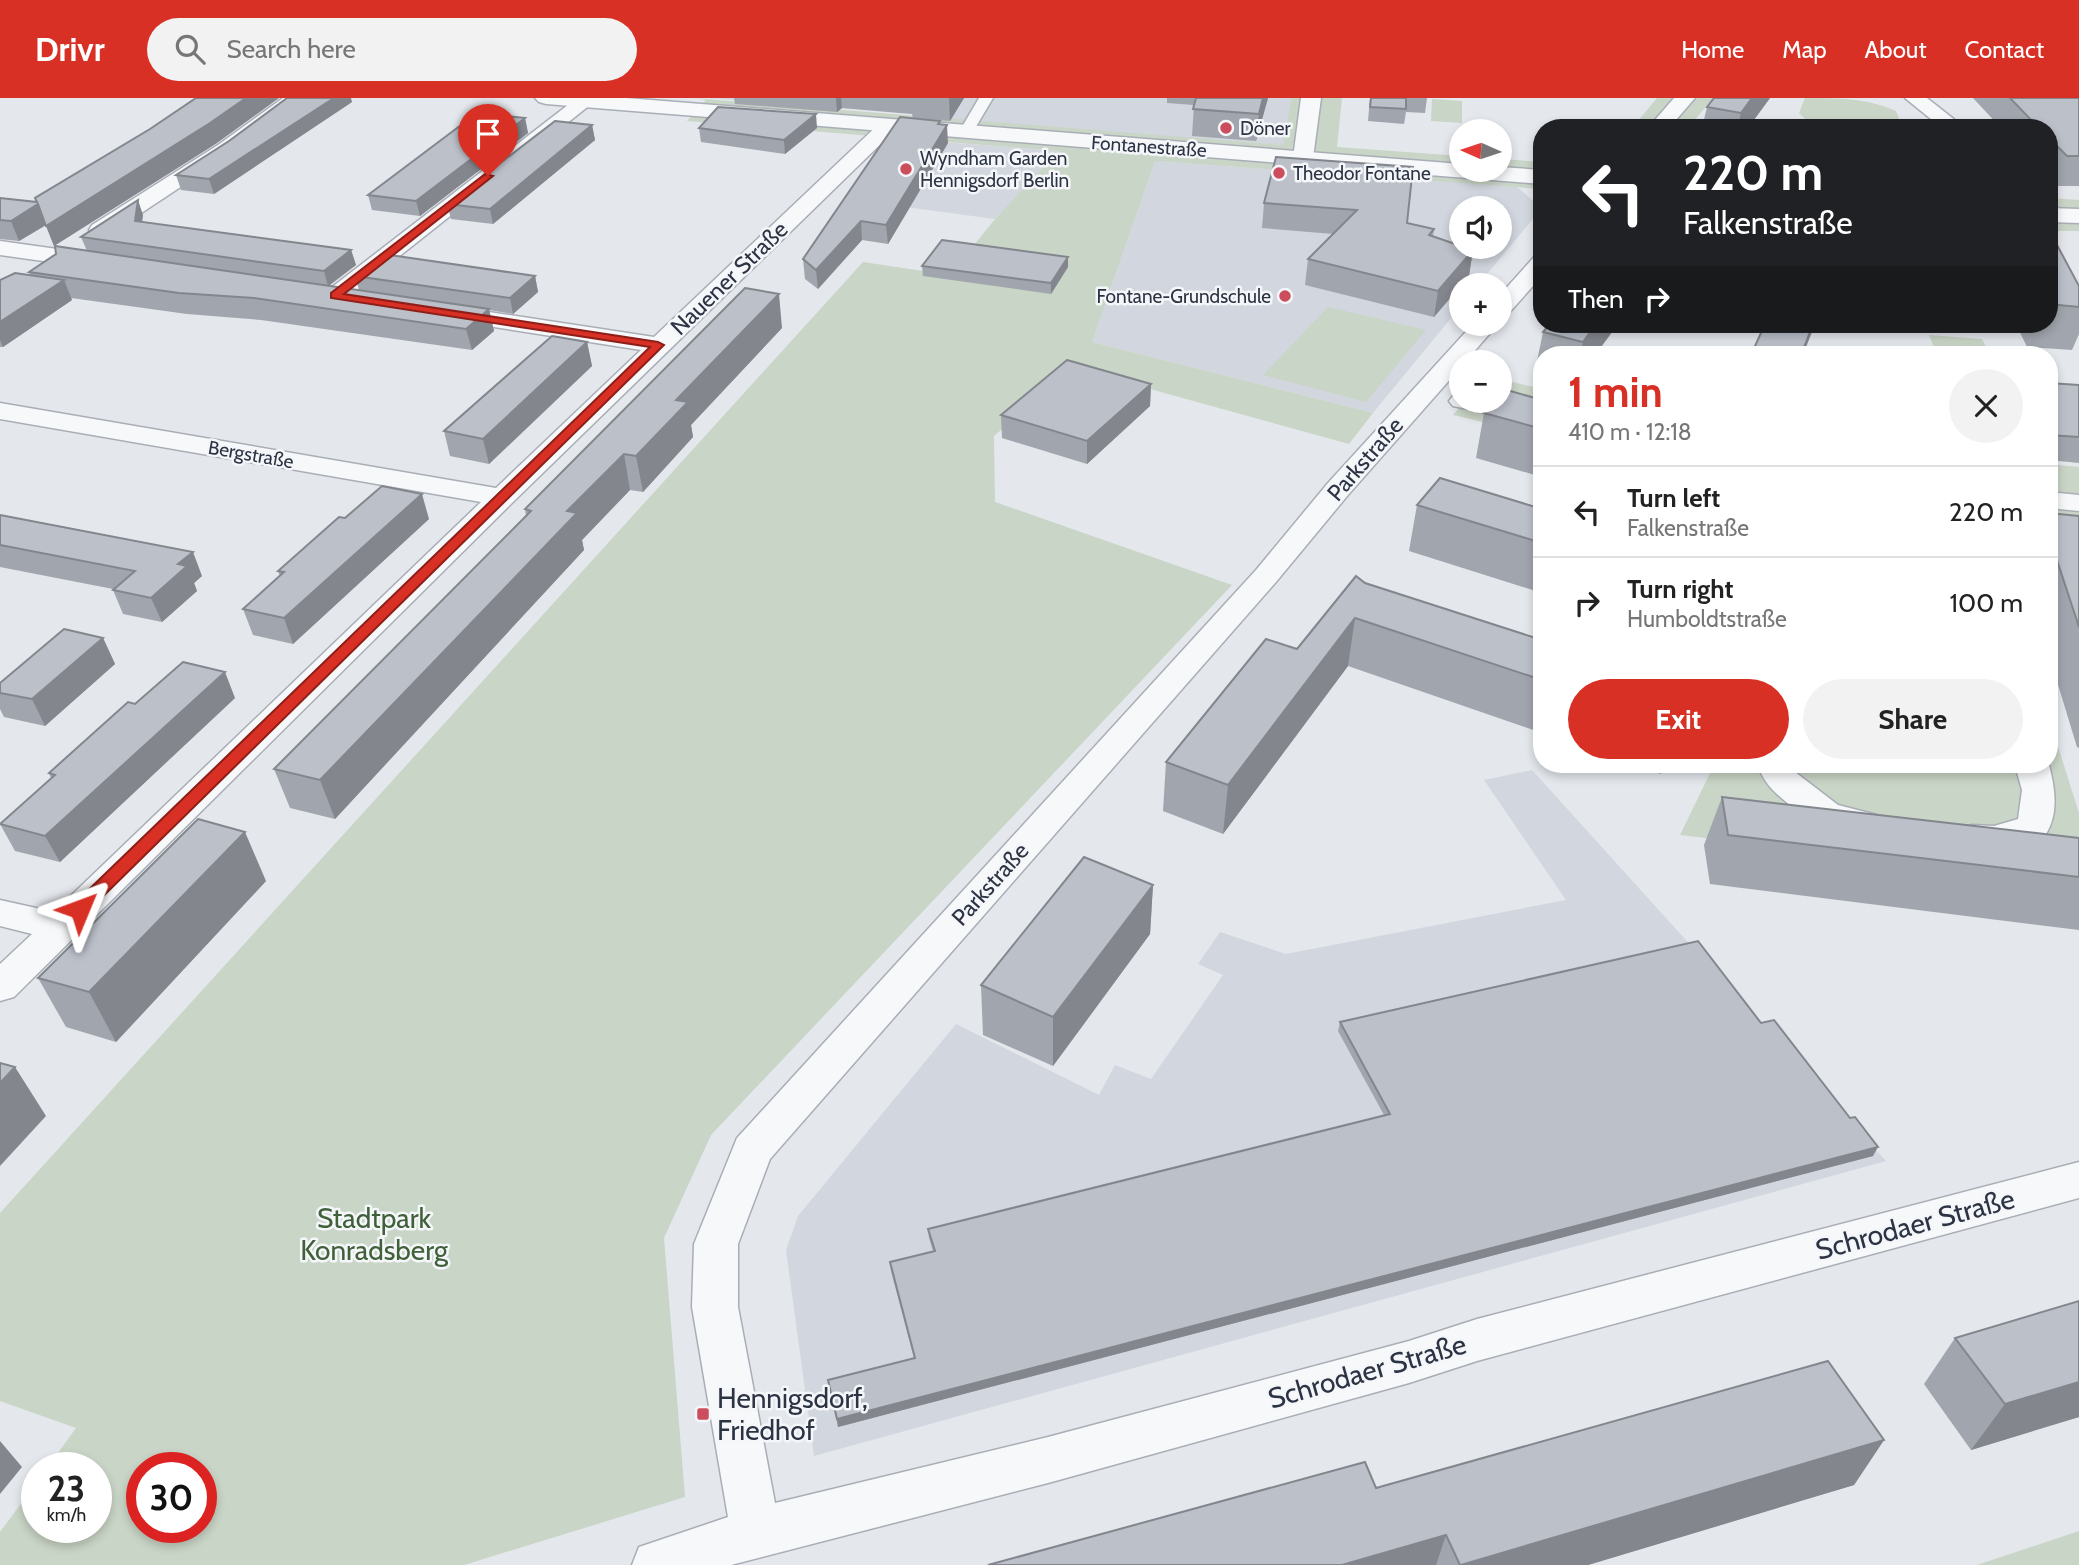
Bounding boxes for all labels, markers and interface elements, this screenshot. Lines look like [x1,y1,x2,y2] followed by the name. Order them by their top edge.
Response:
[147,18,637,81] search box
[35,29,105,69] text: Drivr
[171,30,209,68] icon: search
[227,33,356,65] text: Search here
[1681,35,1744,64] text: Home
[1782,35,1827,64] text: Map
[1865,35,1927,64] text: About
[1965,35,2044,64] text: Contact
[458,104,518,176] pin
[469,115,507,153] icon: arrive
[1240,117,1291,140] place label: Döner
[1449,119,1512,182] north arrow
[1449,119,1512,413] map controls
[1218,120,1234,136] marker: Döner
[1090,131,1208,162] street label: Fontanestraße
[1683,143,1823,202] text: 220 m
[920,147,1069,192] place label: Wyndham Garden Hennigsdorf Berlin
[1568,147,1659,238] icon: left
[898,161,914,177] marker: Wyndham Garden Hennigsdorf Berlin
[1293,162,1431,185] place label: Theodor Fontane
[1271,165,1287,181] marker: Theodor Fontane
[1449,196,1512,259] button: sound
[1683,203,1853,242] text: Falkenstraße
[665,215,793,341] street label: Nauener Straße
[1449,273,1512,336] button: +
[1638,280,1676,318] icon: right
[1568,283,1624,315] text: Then
[1096,285,1271,308] place label: Fontane-Grundschule
[1277,288,1293,304] marker: Fontane-Grundschule
[1449,350,1512,413] button: −
[1568,366,1663,418] text: 1 min
[1949,369,2023,443] button: close
[1321,411,1409,507] street label: Parkstraße
[1568,418,1692,446] text: 410 m · 12:18
[206,436,296,473] street label: Bergstraße
[1627,482,1720,514] text: Turn left
[1568,493,1606,531] icon: left
[1949,496,2023,528] text: 220 m
[1627,514,1749,542] text: Falkenstraße
[1627,573,1733,605] text: Turn right
[1568,584,1606,622] icon: right
[1950,587,2023,619] text: 100 m
[1627,605,1787,633] text: Humboldtstraße
[1568,679,1789,759] button: Exit
[1803,679,2023,759] button: Share
[946,837,1035,931] street label: Parkstraße
[43,872,117,946] position arrow
[1812,1181,2018,1267] street label: Schrodaer Straße
[300,1201,449,1267] park label: Stadtpark Konradsberg
[1264,1326,1470,1416] street label: Schrodaer Straße
[717,1381,868,1447] place label: Hennigsdorf, Friedhof
[695,1406,711,1422] marker: Hennigsdorf, Friedhof
[126,1452,217,1543] speed limit sign: 30
[48,1467,85,1510] text: 23
[47,1504,86,1526] text: km/h

